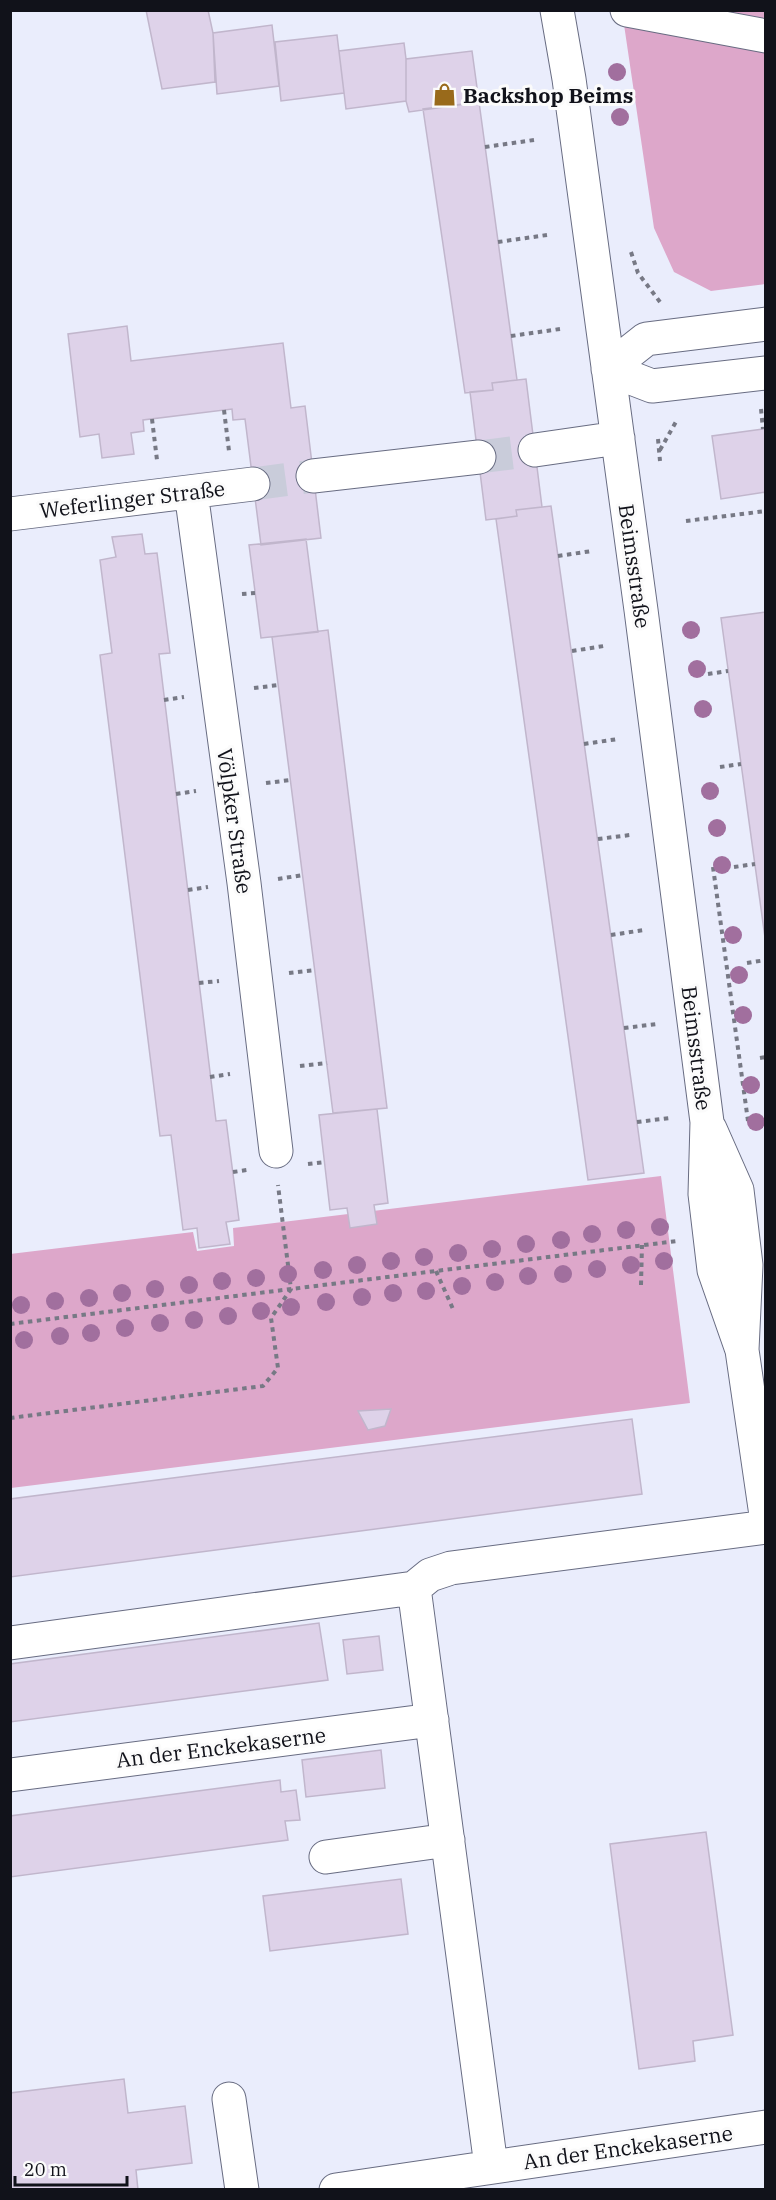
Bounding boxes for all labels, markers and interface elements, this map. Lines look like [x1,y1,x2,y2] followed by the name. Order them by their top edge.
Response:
[463,81,633,109] place label: Backshop Beims
[432,82,458,108] shop icon: Backshop Beims
[38,474,226,524] street label: Weferlinger Straße
[612,502,658,630] street label: Beimsstraße
[211,747,259,895] street label: Völpker Straße
[675,984,719,1112] street label: Beimsstraße
[115,1720,327,1774] street label: An der Enckekaserne
[522,2118,734,2176] street label: An der Enckekaserne
[15,2149,128,2187] scale bar
[24,2158,67,2181] text: 20 m

